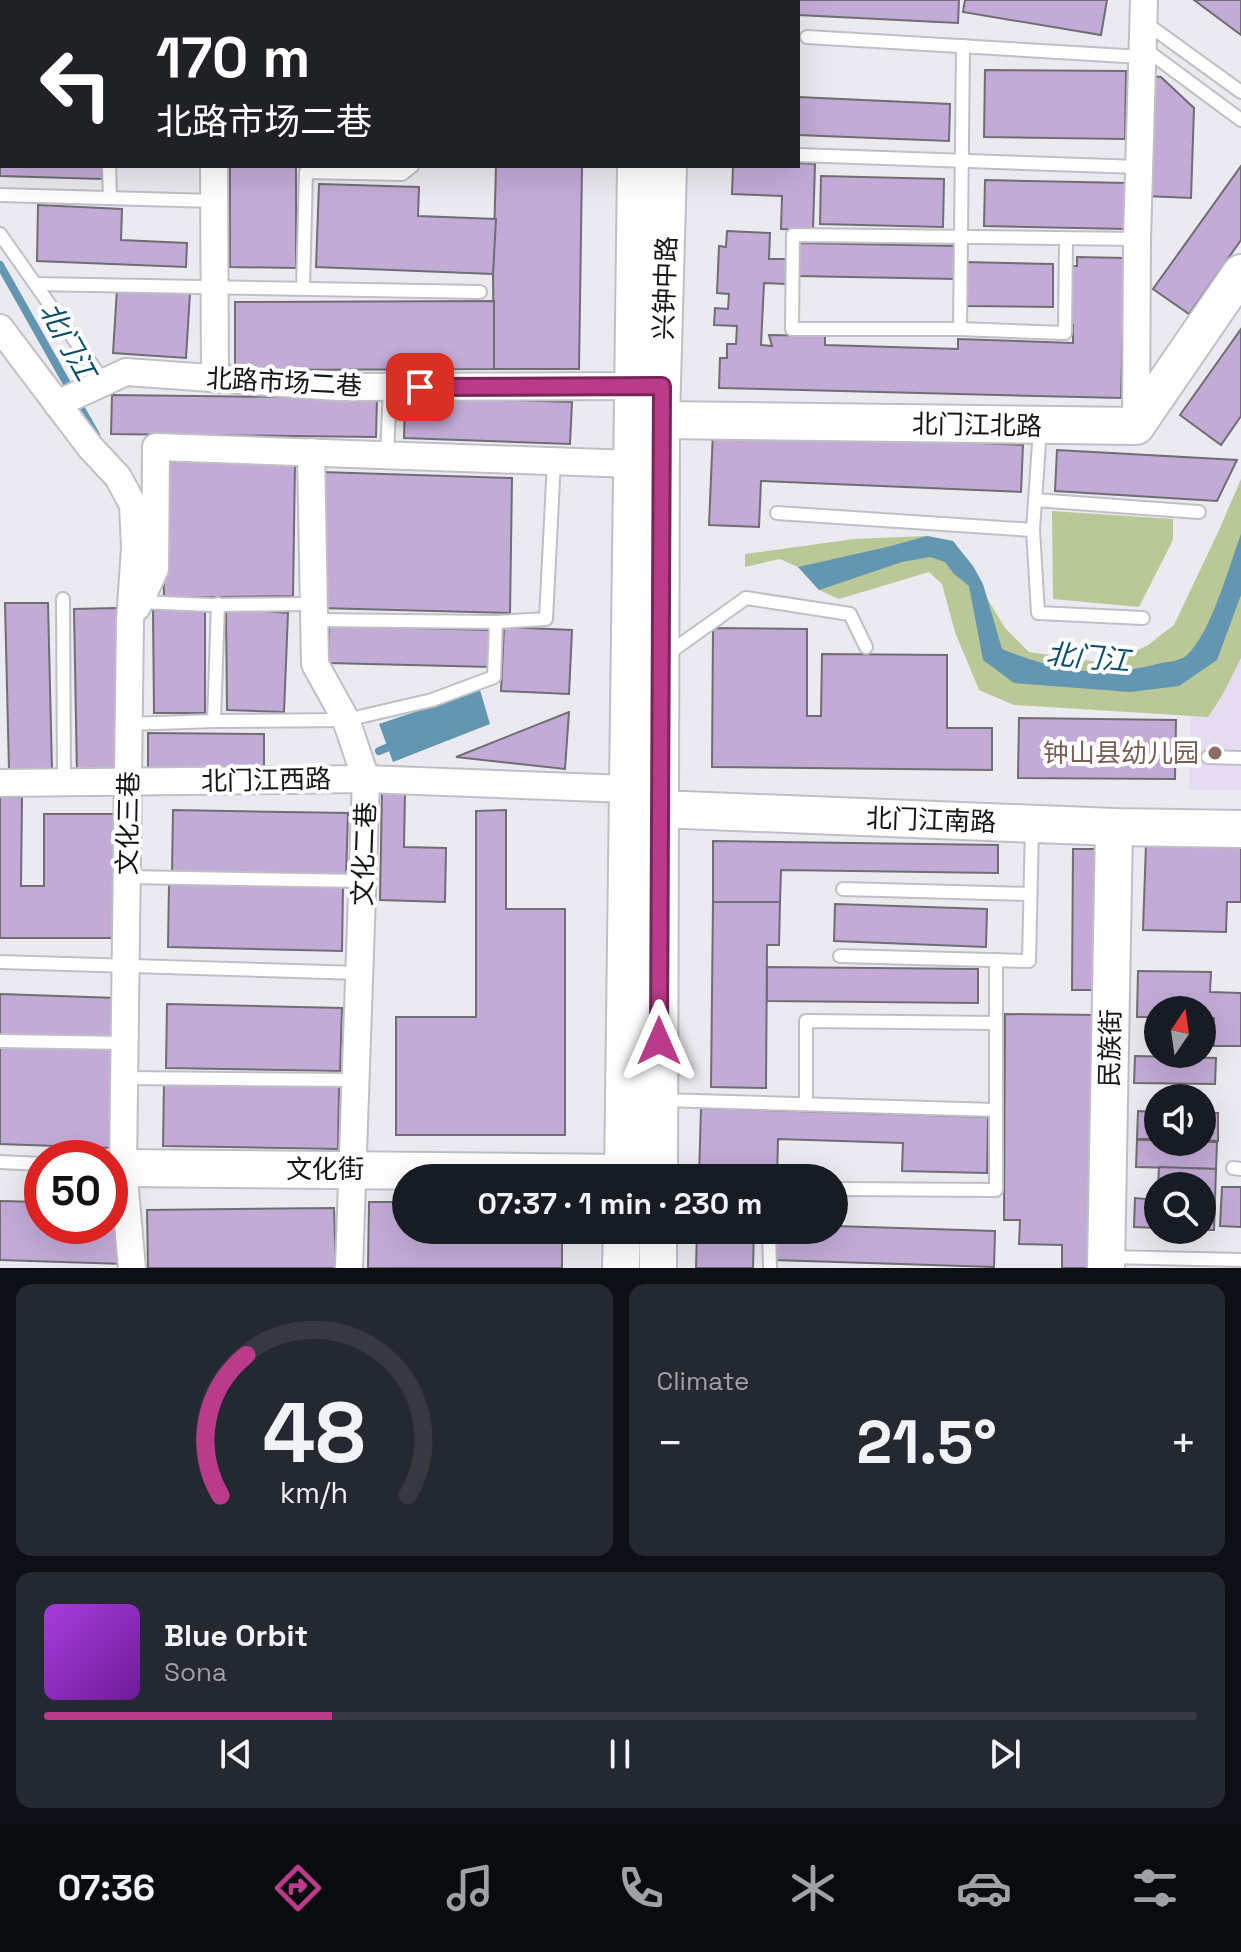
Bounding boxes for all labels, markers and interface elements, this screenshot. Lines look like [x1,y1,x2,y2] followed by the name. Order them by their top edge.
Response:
[156,22,310,93] text: 170 m
[24,32,128,136] icon: left
[156,99,372,145] text: 北路市场二巷
[646,235,684,341] street label: 兴钟中路
[32,296,106,389] water label: 北门江
[386,353,454,421] pin
[205,361,363,403] street label: 北路市场二巷
[398,365,442,409] icon: arrive
[912,407,1042,443] street label: 北门江北路
[1045,635,1134,679] water label: 北门江
[1043,736,1199,770] place label: 钟山县幼儿园
[1206,744,1224,762] marker: 钟山县幼儿园
[201,762,331,798] street label: 北门江西路
[110,771,146,875] street label: 文化三巷
[345,801,383,907] street label: 文化二巷
[865,801,997,839] street label: 北门江南路
[1144,996,1216,1068] north arrow
[1144,996,1216,1244] map controls
[617,999,701,1083] position arrow
[1092,1009,1128,1087] street label: 民族街
[1144,1084,1216,1156] button: sound
[24,1140,128,1244] speed limit sign: 50
[286,1152,364,1186] street label: 文化街
[1144,1172,1216,1244] button: search
[478,1184,762,1223] text: 07:37 · 1 min · 230 m
[657,1364,749,1398] text: Climate
[263,1380,366,1486] text: 48
[857,1404,997,1481] text: 21.5°
[657,1415,684,1471] text: −
[1170,1415,1197,1471] text: +
[280,1475,348,1511] text: km/h
[164,1616,308,1655] text: Blue Orbit
[164,1655,227,1689] text: Sona
[214,1732,258,1776] icon: previous
[598,1732,642,1776] icon: pause
[983,1732,1027,1776] icon: next
[270,1860,326,1916] icon: directions
[442,1860,498,1916] icon: music
[613,1860,669,1916] icon: phone
[785,1860,841,1916] icon: climate
[956,1860,1012,1916] icon: car
[1127,1860,1183,1916] icon: filters
[58,1865,155,1911] text: 07:36

